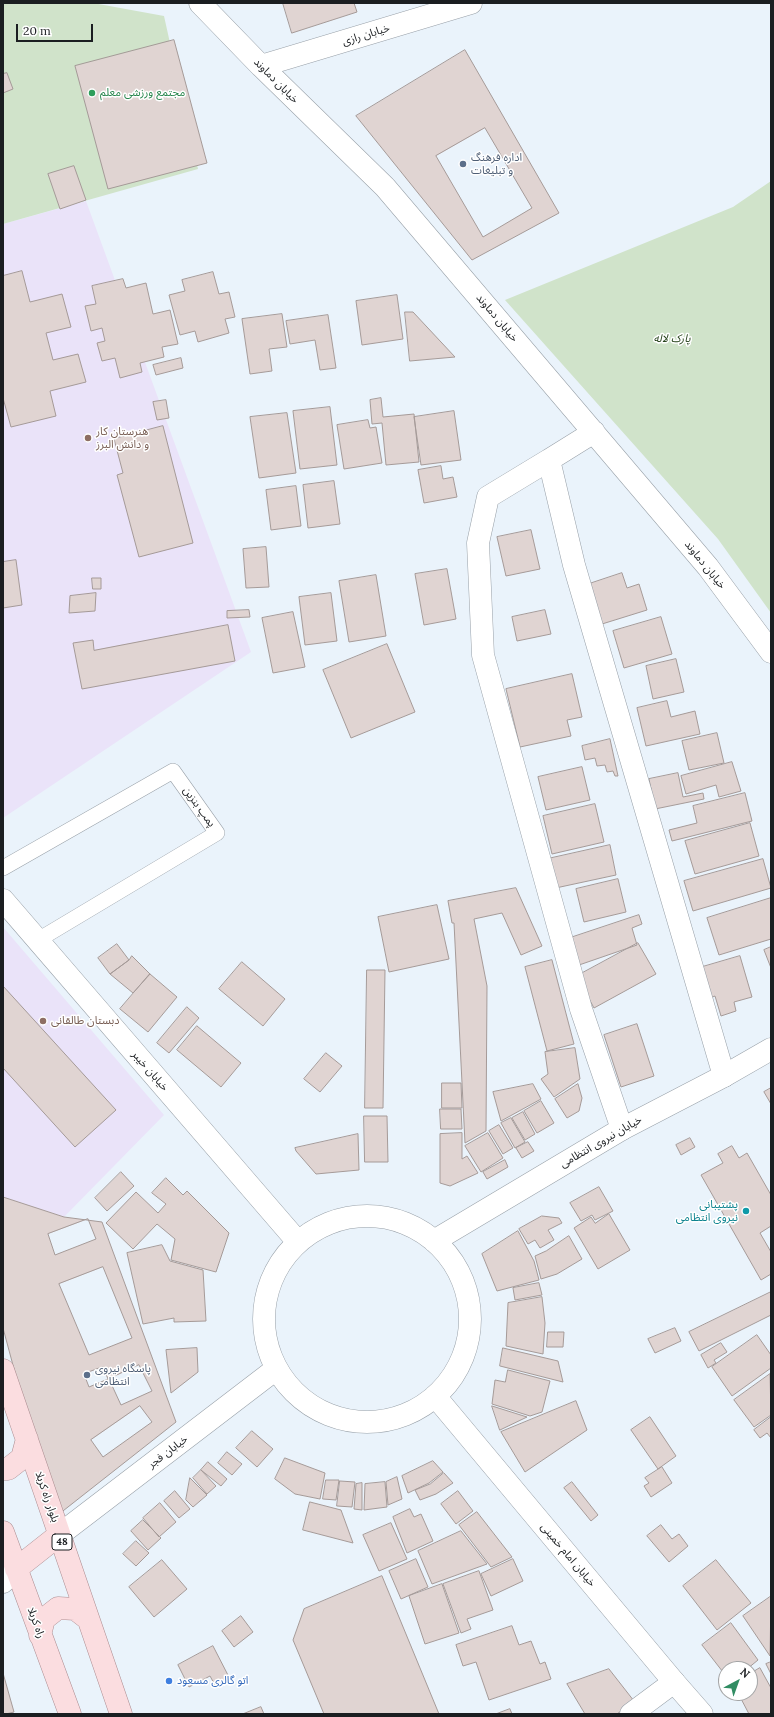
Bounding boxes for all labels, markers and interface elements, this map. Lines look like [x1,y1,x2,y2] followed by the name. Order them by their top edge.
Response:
[18,16,95,42] scale bar
[341,22,391,48] street label: خیابان رازی
[23,23,51,38] text: 20 m
[251,56,301,106] street label: خیابان دماوند
[100,86,185,100] place label: مجتمع ورزشی معلم
[87,88,97,98] marker: مجتمع ورزشی معلم
[471,151,522,177] place label: اداره فرهنگ و تبلیغات
[458,159,468,169] marker: اداره فرهنگ و تبلیغات
[473,291,521,345] street label: خیابان دماوند
[653,332,691,346] park label: پارک لاله
[96,425,149,451] place label: هنرستان کار و دانش البرز
[83,433,93,443] marker: هنرستان کار و دانش البرز
[682,538,728,592] street label: خیابان دماوند
[180,784,218,830] street label: پمپ بنزین
[51,1014,119,1028] place label: دبستان طالقانی
[38,1016,48,1026] marker: دبستان طالقانی
[129,1048,171,1094] street label: خیابان خیبر
[558,1113,644,1171] street label: خیابان نیروی انتظامی
[676,1198,738,1224] place label: پشتیبانی نیروی انتظامی
[741,1206,751,1216] marker: پشتیبانی نیروی انتظامی
[95,1362,151,1388] place label: پاسگاه نیروی انتظامی
[82,1370,92,1380] marker: پاسگاه نیروی انتظامی
[145,1433,191,1471] street label: خیابان فجر
[32,1470,62,1524] street label: بلوار راه کربلا
[538,1521,598,1589] street label: خیابان امام خمینی
[52,1534,72,1550] road number: 48
[24,1606,48,1640] street label: راه کربلا
[718,1661,758,1701] north arrow
[737,1665,753,1681] text: N
[177,1674,248,1688] place label: اتو گالری مسعود
[164,1676,174,1686] marker: اتو گالری مسعود

